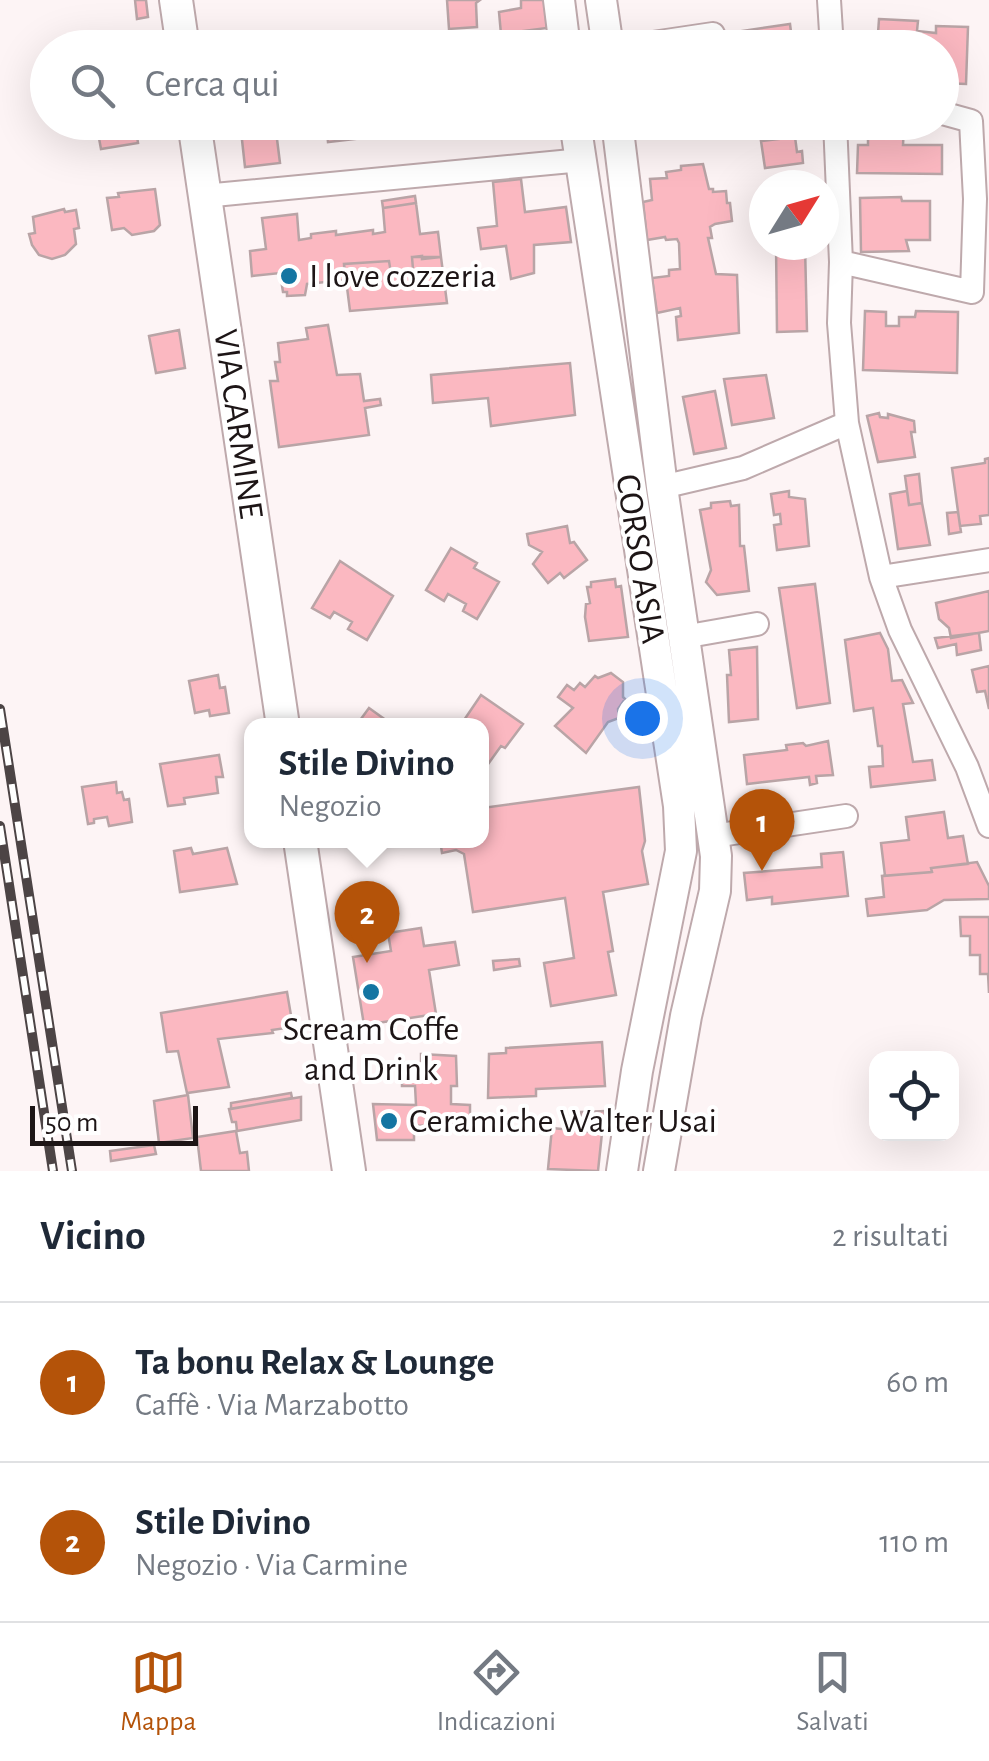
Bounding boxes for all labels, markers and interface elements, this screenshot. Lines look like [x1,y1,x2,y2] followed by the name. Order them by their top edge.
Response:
[30,30,959,140] search box
[65,58,120,113] icon: search
[145,66,280,104] text: Cerca qui
[749,170,839,260] north arrow
[309,259,496,294] place label: I love cozzeria
[278,265,300,287] marker: I love cozzeria
[207,327,269,521] street label: VIA CARMINE
[609,472,671,646] street label: CORSO ASIA
[617,693,668,744] your location
[244,718,489,848] popup
[279,745,454,783] text: Stile Divino
[730,788,794,871] pin: 1
[279,790,382,822] text: Negozio
[334,880,400,963] pin: 2
[360,981,382,1003] marker: Scream Coffe and Drink
[283,1012,459,1087] place label: Scream Coffe and Drink
[869,1051,959,1141] map controls
[869,1051,959,1141] button: locate
[30,1101,198,1146] scale bar
[409,1104,717,1139] place label: Ceramiche Walter Usai
[45,1109,99,1137] text: 50 m
[378,1110,400,1132] marker: Ceramiche Walter Usai
[40,1215,146,1257] text: Vicino
[832,1220,949,1252] text: 2 risultati
[135,1344,495,1382] text: Ta bonu Relax & Lounge
[67,1366,78,1398] text: 1
[886,1366,949,1398] text: 60 m
[135,1389,409,1421] text: Caffè · Via Marzabotto
[135,1504,311,1542] text: Stile Divino
[65,1526,80,1558] text: 2
[879,1526,949,1558] text: 110 m
[135,1549,408,1581] text: Negozio · Via Carmine
[120,1645,196,1739] tab: Mappa
[437,1645,556,1739] tab: Indicazioni
[796,1645,869,1739] tab: Salvati

